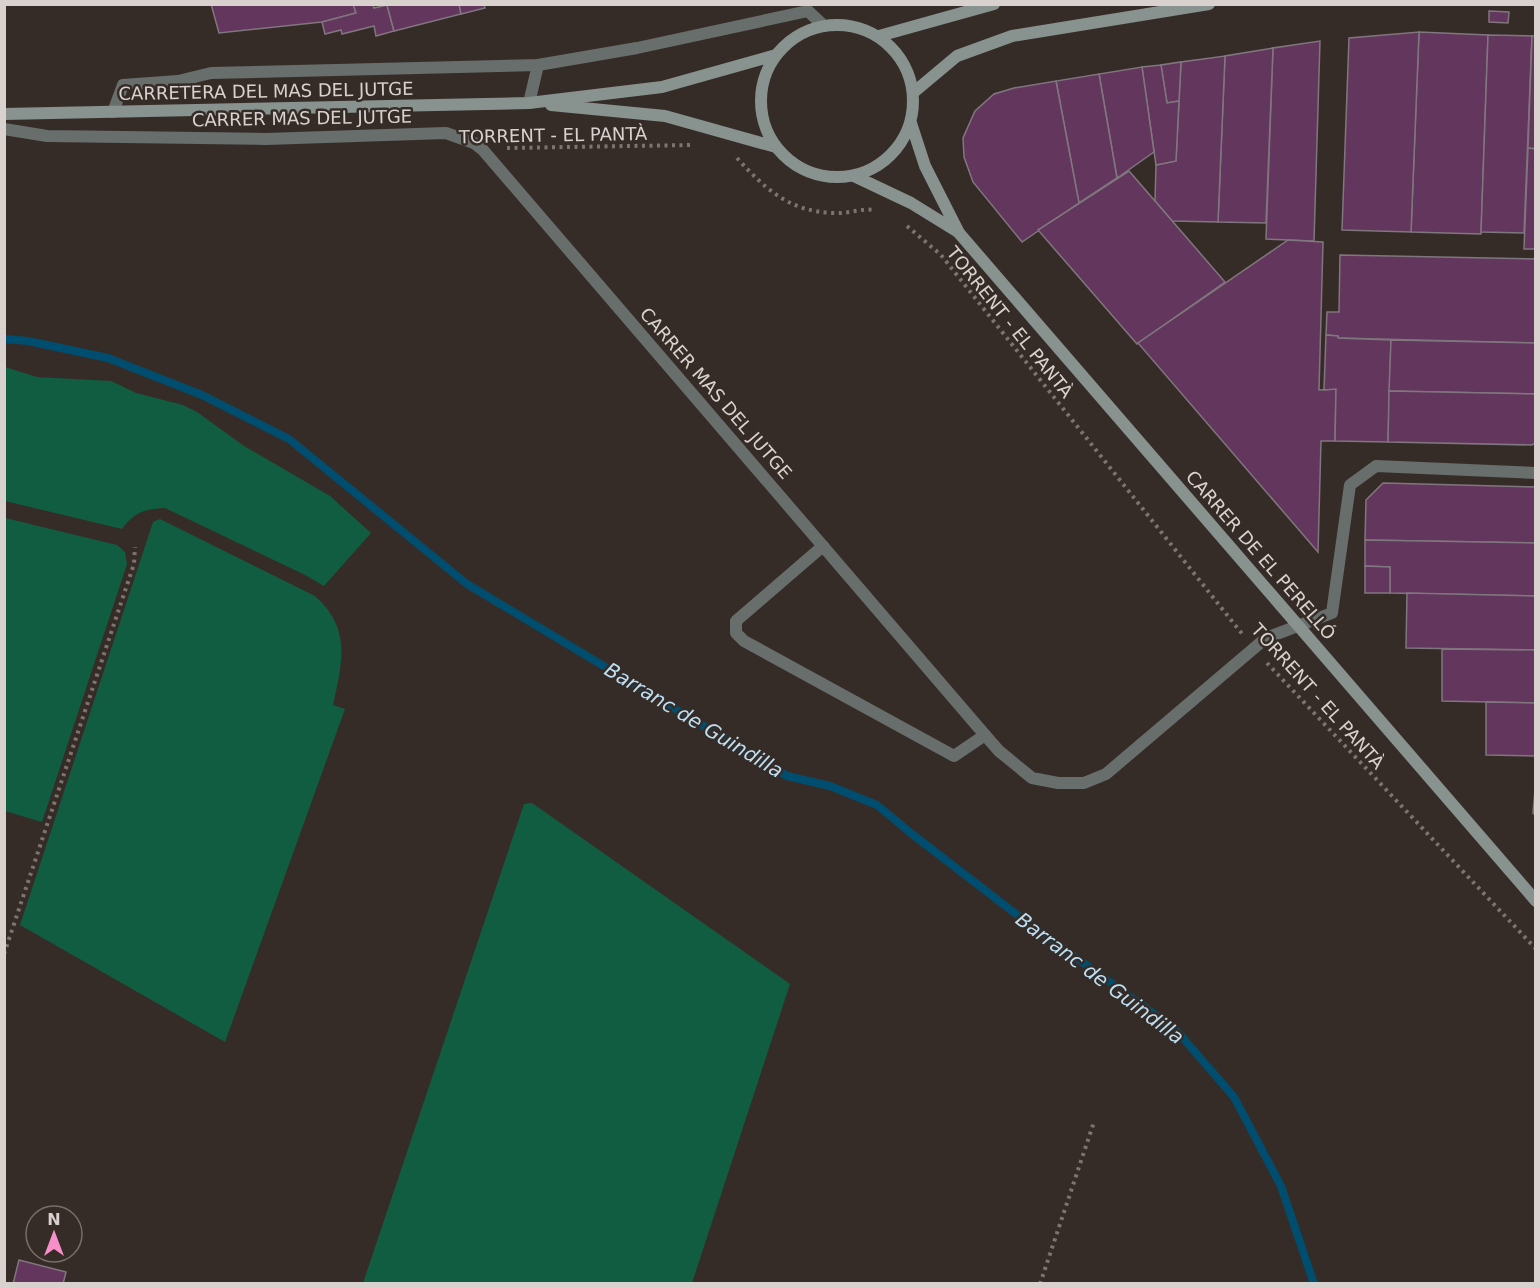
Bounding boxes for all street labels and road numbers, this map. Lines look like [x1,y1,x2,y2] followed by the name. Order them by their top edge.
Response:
[118,78,414,104] street label: CARRETERA DEL MAS DEL JUTGE
[192,106,412,130] street label: CARRER MAS DEL JUTGE
[458,123,648,147] street label: TORRENT - EL PANTÀ
[942,241,1078,402] street label: TORRENT - EL PANTÀ
[636,303,796,483] street label: CARRER MAS DEL JUTGE
[1182,466,1340,644] street label: CARRER DE EL PERELLÓ
[1246,618,1389,774] street label: TORRENT - EL PANTÀ

